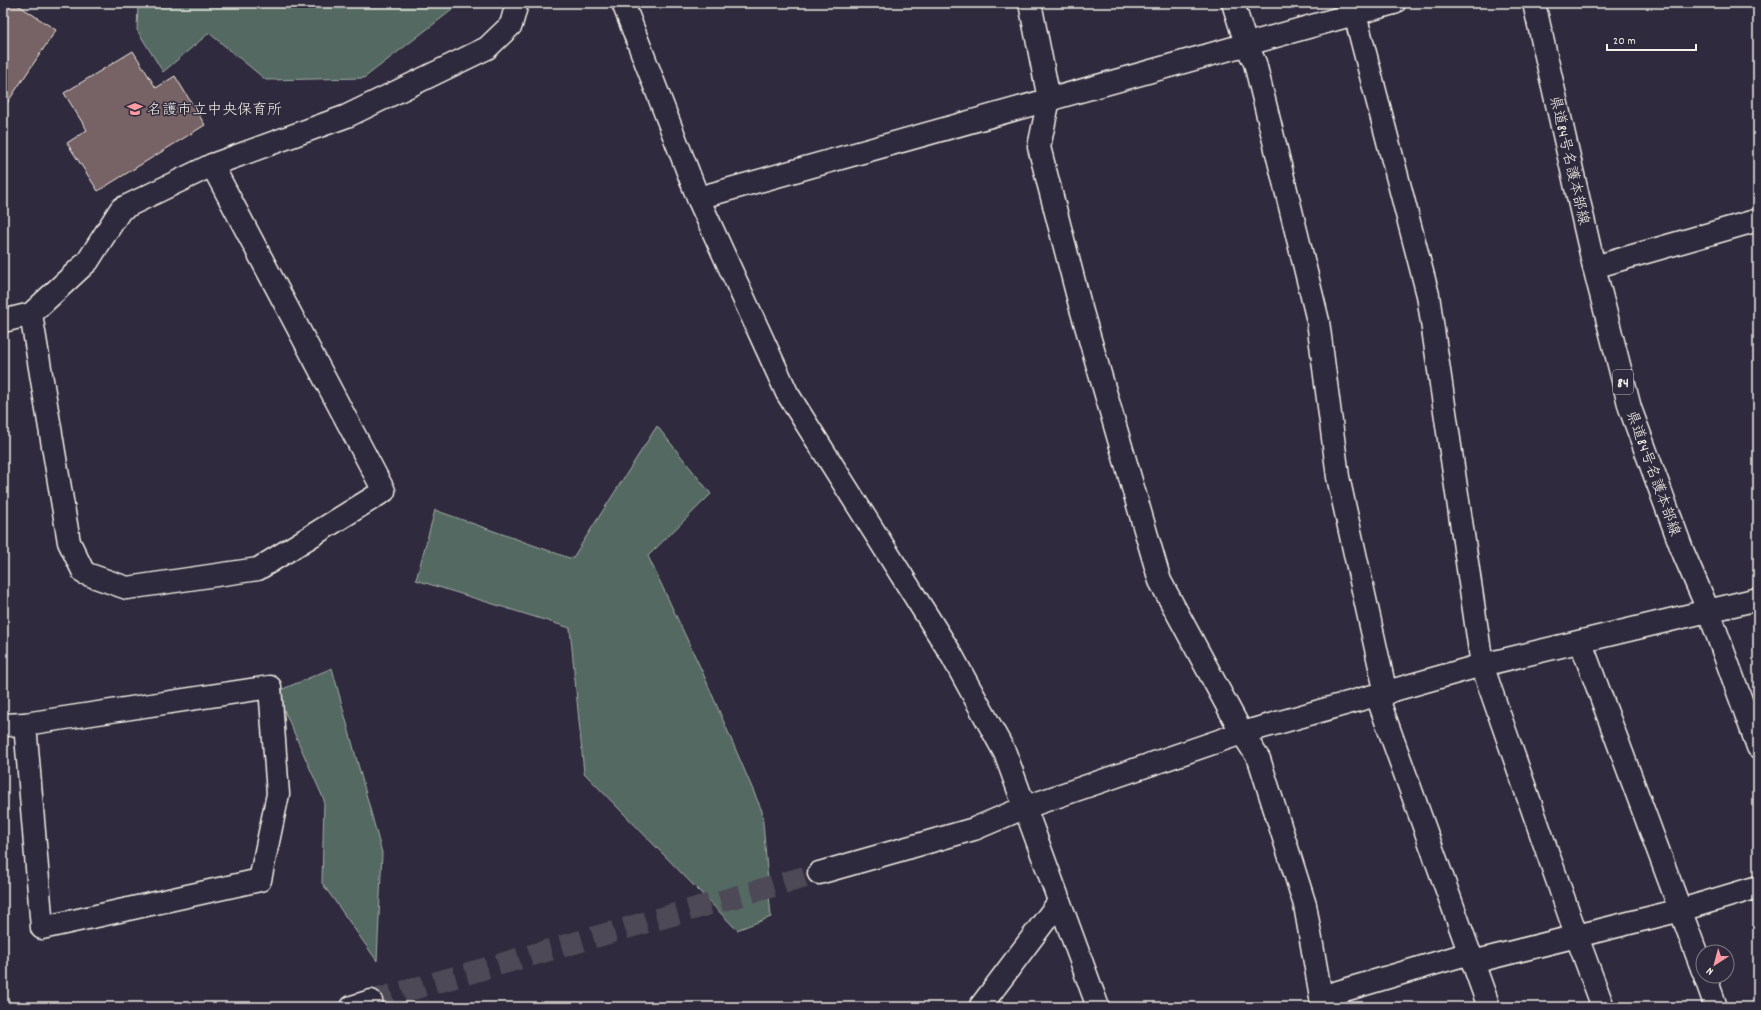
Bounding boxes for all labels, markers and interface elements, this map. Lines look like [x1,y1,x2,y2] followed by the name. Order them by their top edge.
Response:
[1607,26,1696,52] scale bar
[1613,33,1636,50] text: 20 m
[1542,94,1594,227] street label: 県道84号名護本部線
[126,100,144,118] school or university icon: 名護市立中央保育所
[147,100,282,122] place label: 名護市立中央保育所
[1613,370,1633,394] road number: 84
[1619,408,1685,540] street label: 県道84号名護本部線
[1695,944,1735,984] north arrow
[1703,962,1717,979] text: N

